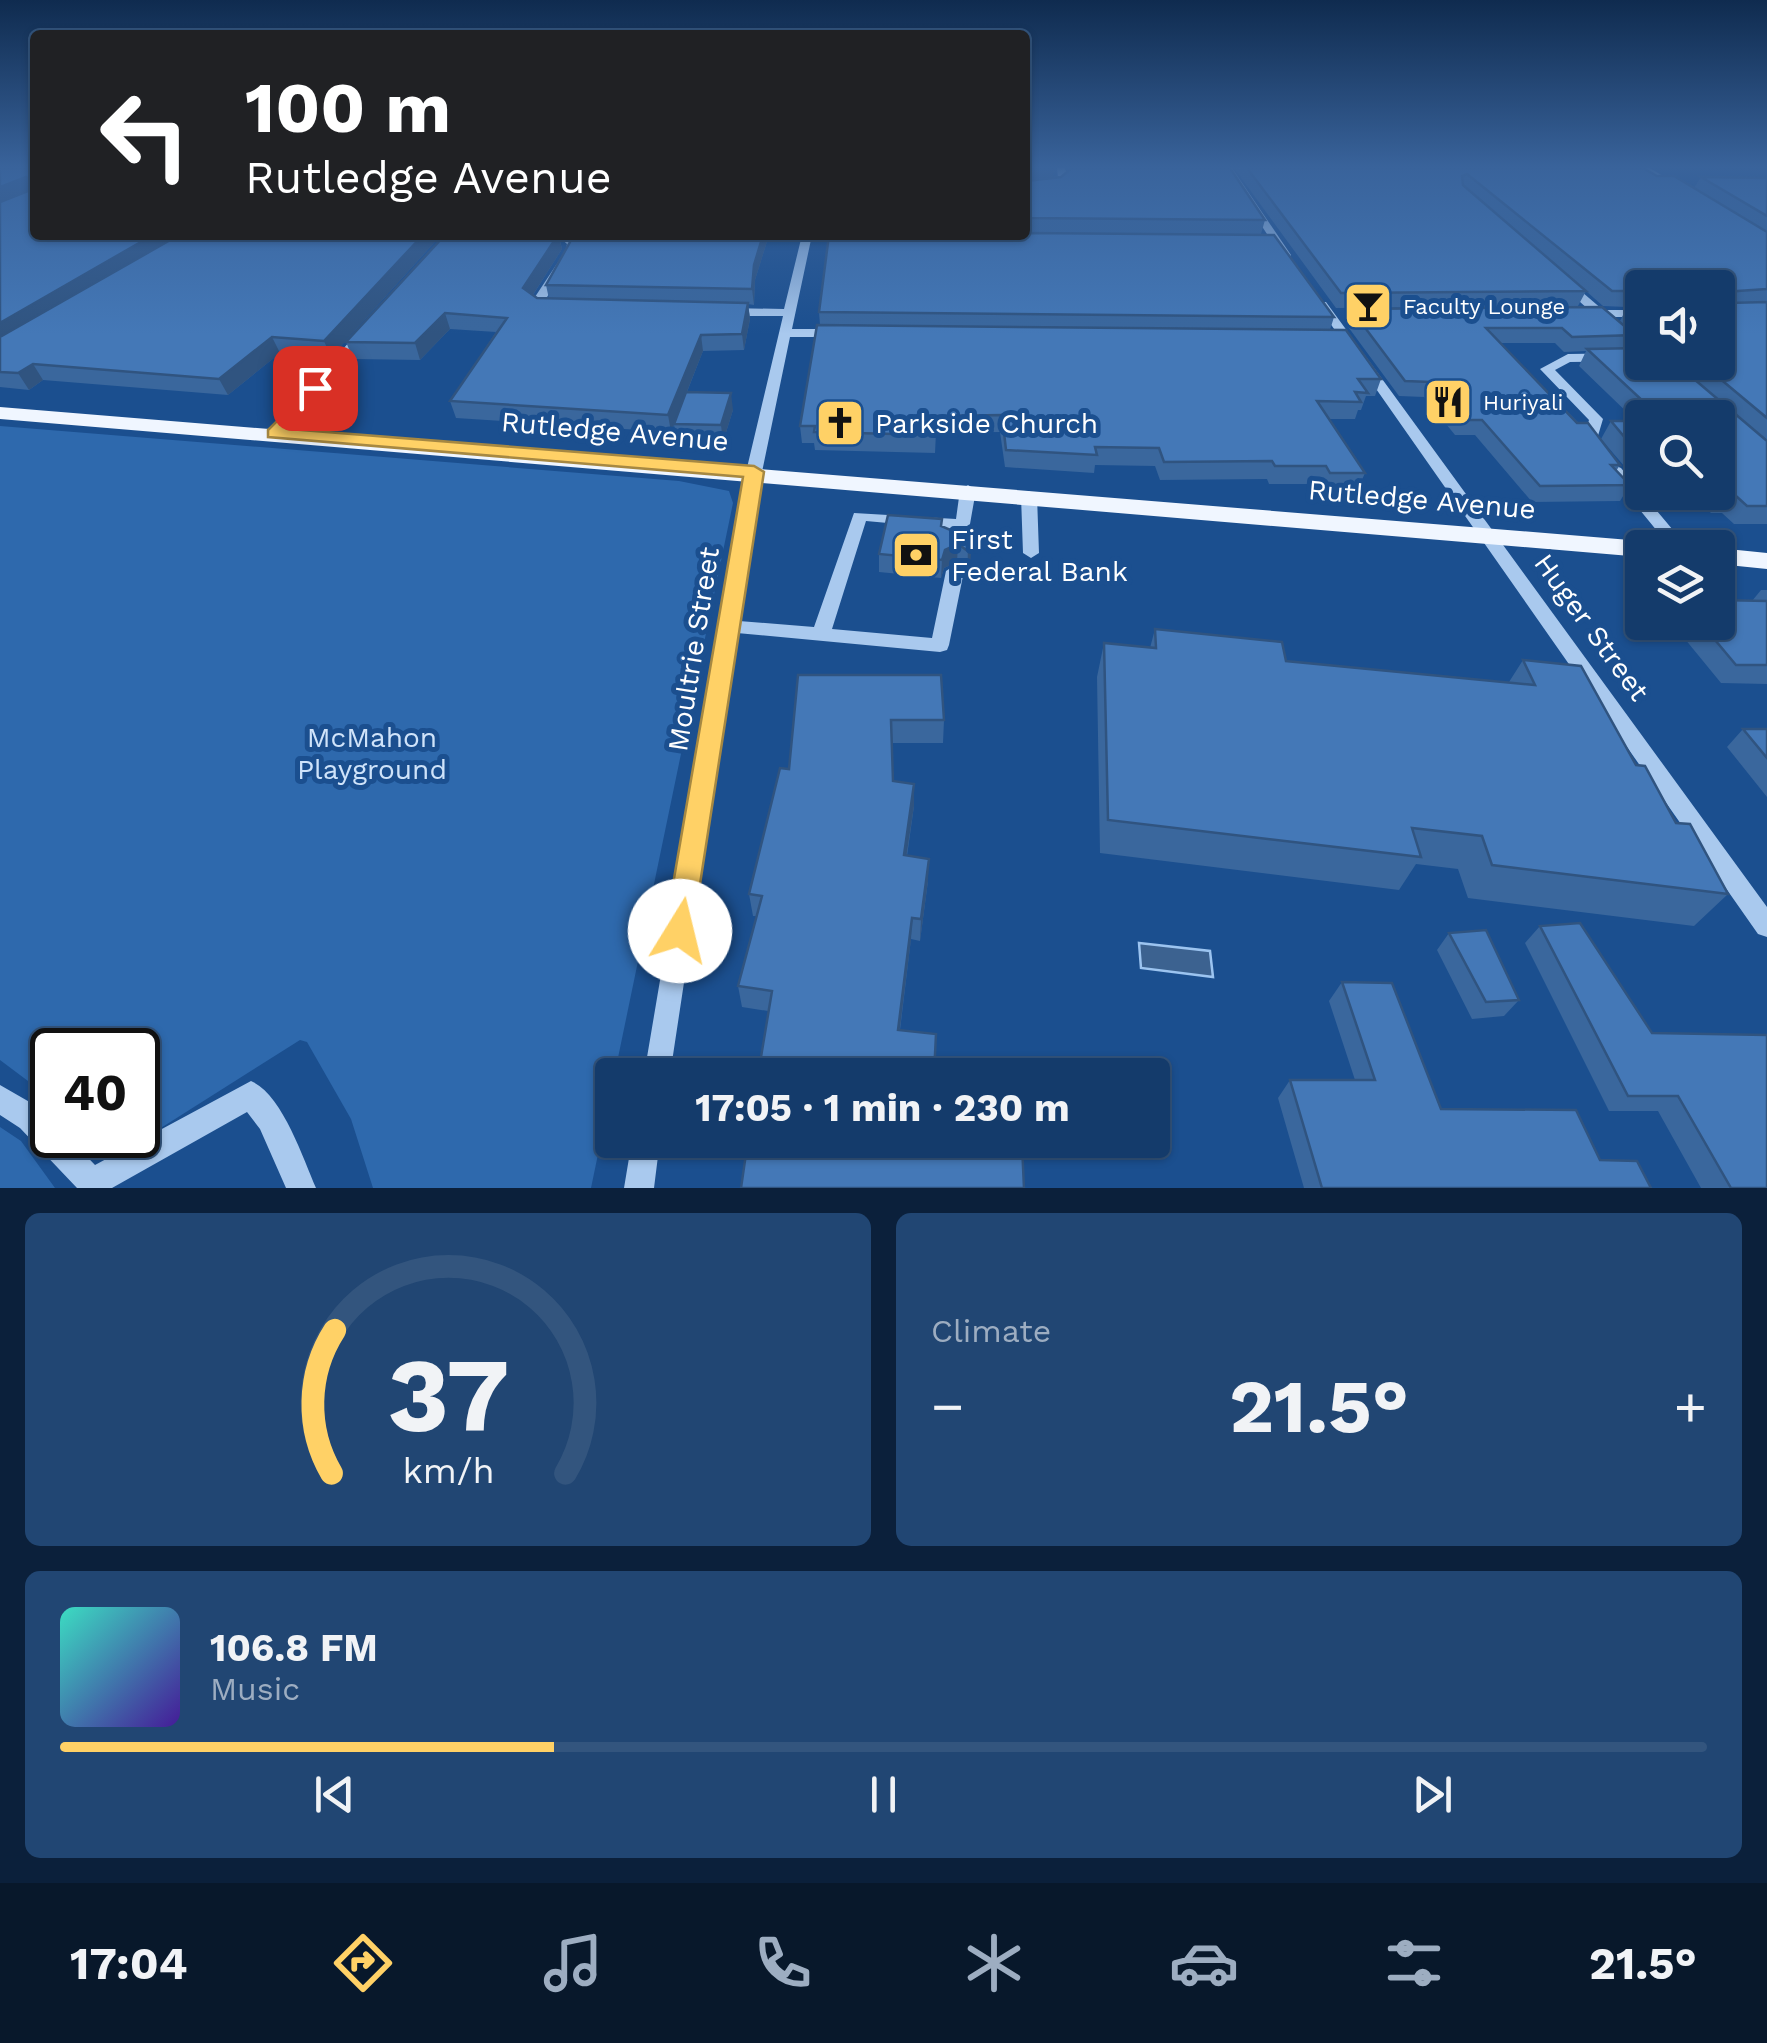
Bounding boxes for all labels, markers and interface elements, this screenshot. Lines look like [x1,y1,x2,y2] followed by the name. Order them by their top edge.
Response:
[245,67,451,149] text: 100 m
[80,70,210,200] icon: left
[245,151,612,204] text: Rutledge Avenue
[1625,270,1735,640] map controls
[1625,270,1735,380] button: sound
[1342,280,1394,332] bar icon: Faculty Lounge
[1403,294,1565,319] place label: Faculty Lounge
[273,346,358,431] pin
[288,361,343,416] icon: arrive
[1422,376,1474,428] restaurant icon: Huriyali
[1483,390,1563,415] place label: Huriyali
[814,397,866,449] church icon: Parkside Church
[1625,400,1735,510] button: search
[500,405,730,458] street label: Rutledge Avenue
[875,407,1098,440] place label: Parkside Church
[1307,473,1537,526] street label: Rutledge Avenue
[951,523,1128,588] place label: First Federal Bank
[890,529,942,581] bank icon: First Federal Bank
[1625,530,1735,640] button: layers
[661,544,726,754] street label: Moultrie Street
[1527,548,1656,707] street label: Huger Street
[297,721,447,786] park label: McMahon Playground
[628,879,732,983] position arrow
[30,1028,160,1158] speed limit sign: 40
[695,1086,1070,1130] text: 17:05 · 1 min · 230 m
[931,1312,1051,1350] text: Climate
[387,1334,509,1456] text: 37
[1229,1362,1409,1450] text: 21.5°
[931,1374,964,1438] text: −
[1674,1374,1707,1438] text: +
[402,1450,494,1492] text: km/h
[210,1626,378,1670] text: 106.8 FM
[210,1670,300,1708] text: Music
[307,1767,362,1822] icon: previous
[856,1767,911,1822] icon: pause
[1405,1767,1460,1822] icon: next
[328,1928,398,1998] icon: directions
[538,1928,608,1998] icon: music
[748,1928,818,1998] icon: phone
[959,1928,1029,1998] icon: climate
[1169,1928,1239,1998] icon: car
[1379,1928,1449,1998] icon: filters
[70,1937,188,1990] text: 17:04
[1589,1937,1697,1990] text: 21.5°

